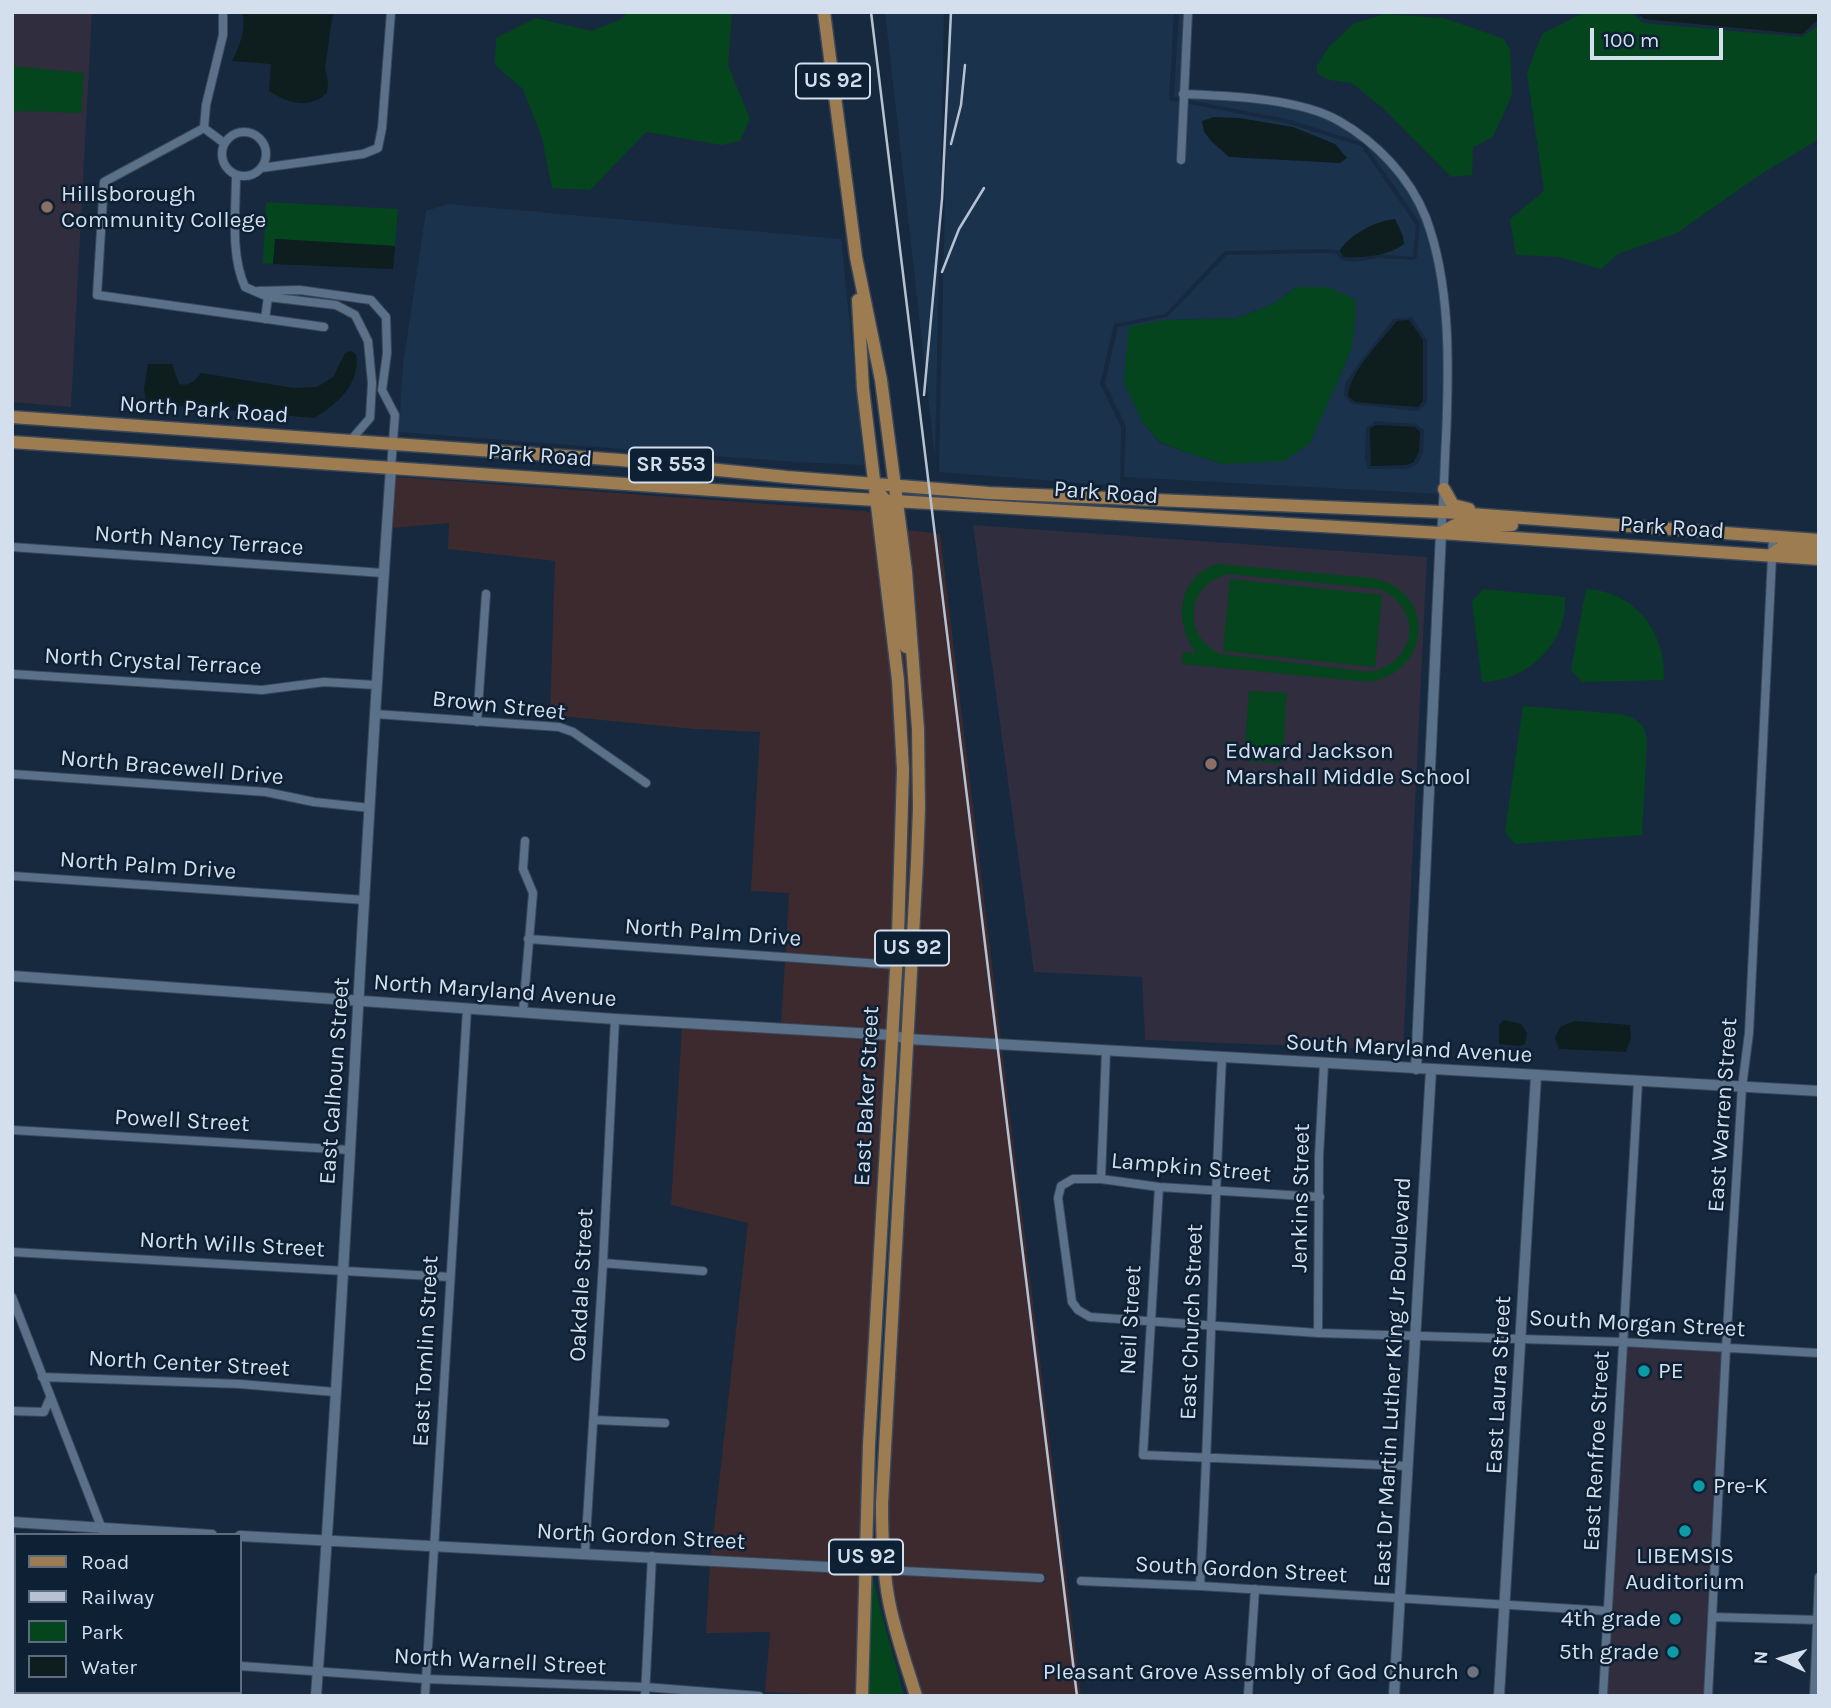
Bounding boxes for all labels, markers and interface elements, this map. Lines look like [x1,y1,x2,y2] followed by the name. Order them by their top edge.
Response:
[1593,14,1726,58] scale bar
[1603,28,1660,52] text: 100 m
[796,64,870,98] road number: US 92
[61,180,266,234] place label: Hillsborough Community College
[39,199,55,215] marker: Hillsborough Community College
[118,390,290,430] street label: North Park Road
[487,439,593,473] street label: Park Road
[629,448,713,482] road number: SR 553
[1053,476,1159,510] street label: Park Road
[1619,511,1725,545] street label: Park Road
[94,520,304,562] street label: North Nancy Terrace
[44,643,262,681] street label: North Crystal Terrace
[431,685,567,727] street label: Brown Street
[1225,737,1471,791] place label: Edward Jackson Marshall Middle School
[59,744,285,792] street label: North Bracewell Drive
[1203,756,1219,772] marker: Edward Jackson Marshall Middle School
[59,846,237,886] street label: North Palm Drive
[624,913,802,953] street label: North Palm Drive
[875,930,949,965] road number: US 92
[373,969,617,1013] street label: North Maryland Avenue
[314,976,356,1186] street label: East Calhoun Street
[848,1005,886,1187] street label: East Baker Street
[1702,1017,1744,1213] street label: East Warren Street
[1285,1029,1533,1069] street label: South Maryland Avenue
[114,1104,250,1138] street label: Powell Street
[1286,1123,1316,1273] street label: Jenkins Street
[1110,1147,1272,1189] street label: Lampkin Street
[1368,1176,1418,1588] street label: East Dr Martin Luther King Jr Boulevard
[564,1208,600,1362] street label: Oakdale Street
[1175,1223,1209,1421] street label: East Church Street
[139,1226,325,1264] street label: North Wills Street
[407,1255,445,1447] street label: East Tomlin Street
[1114,1265,1148,1375] street label: Neil Street
[1481,1295,1517,1475] street label: East Laura Street
[1528,1305,1746,1343] street label: South Morgan Street
[88,1345,290,1383] street label: North Center Street
[1578,1350,1616,1552] street label: East Renfroe Street
[1658,1357,1684,1385] place label: PE
[1636,1363,1652,1379] marker: PE
[1713,1472,1768,1500] place label: Pre-K
[1691,1478,1707,1494] marker: Pre-K
[536,1518,746,1556] street label: North Gordon Street
[1677,1523,1693,1539] marker: LIBEMSIS Auditorium
[14,1533,242,1694] legend
[829,1540,903,1574] road number: US 92
[1625,1542,1745,1596] place label: LIBEMSIS Auditorium
[81,1550,129,1574] text: Road
[1134,1551,1348,1589] street label: South Gordon Street
[81,1585,154,1609] text: Railway
[1561,1605,1661,1633] place label: 4th grade
[1667,1611,1683,1627] marker: 4th grade
[81,1620,124,1644] text: Park
[1747,1624,1817,1694] north arrow
[1559,1638,1659,1666] place label: 5th grade
[393,1643,607,1681] street label: North Warnell Street
[1665,1644,1681,1660] marker: 5th grade
[1750,1650,1772,1665] text: N
[81,1655,137,1679] text: Water
[1043,1658,1459,1686] place label: Pleasant Grove Assembly of God Church
[1465,1664,1481,1680] marker: Pleasant Grove Assembly of God Church

